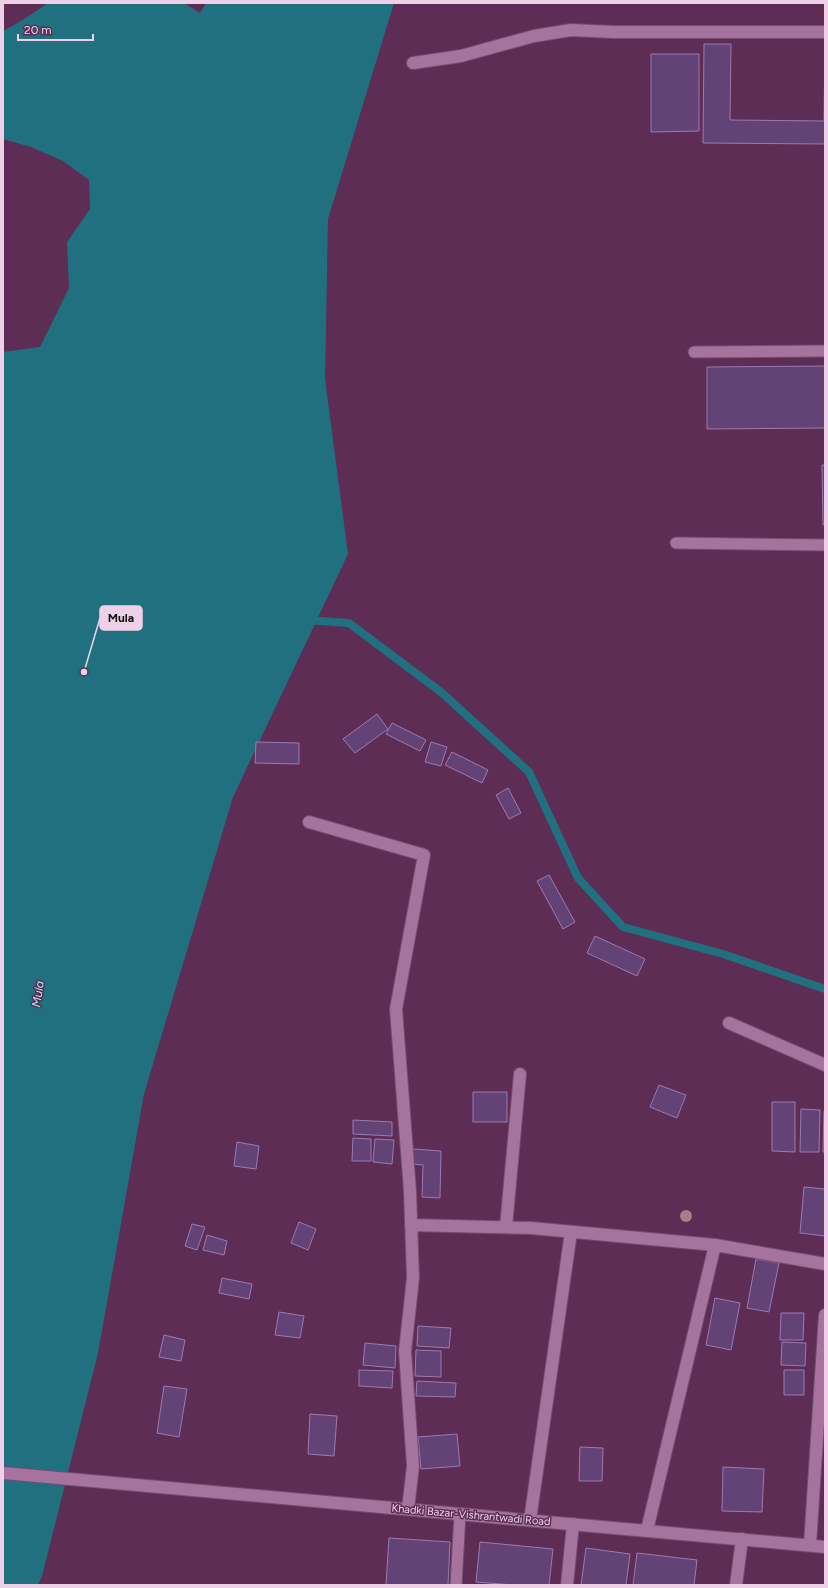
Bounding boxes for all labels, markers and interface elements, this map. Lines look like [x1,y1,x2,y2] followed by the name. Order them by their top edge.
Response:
[18,16,93,42] scale bar
[24,23,52,37] text: 20 m
[100,606,142,630] callout: Mula
[108,611,134,625] text: Mula
[29,980,47,1008] water label: Mula
[391,1502,551,1528] street label: Khadki Bazar-Vishrantwadi Road

